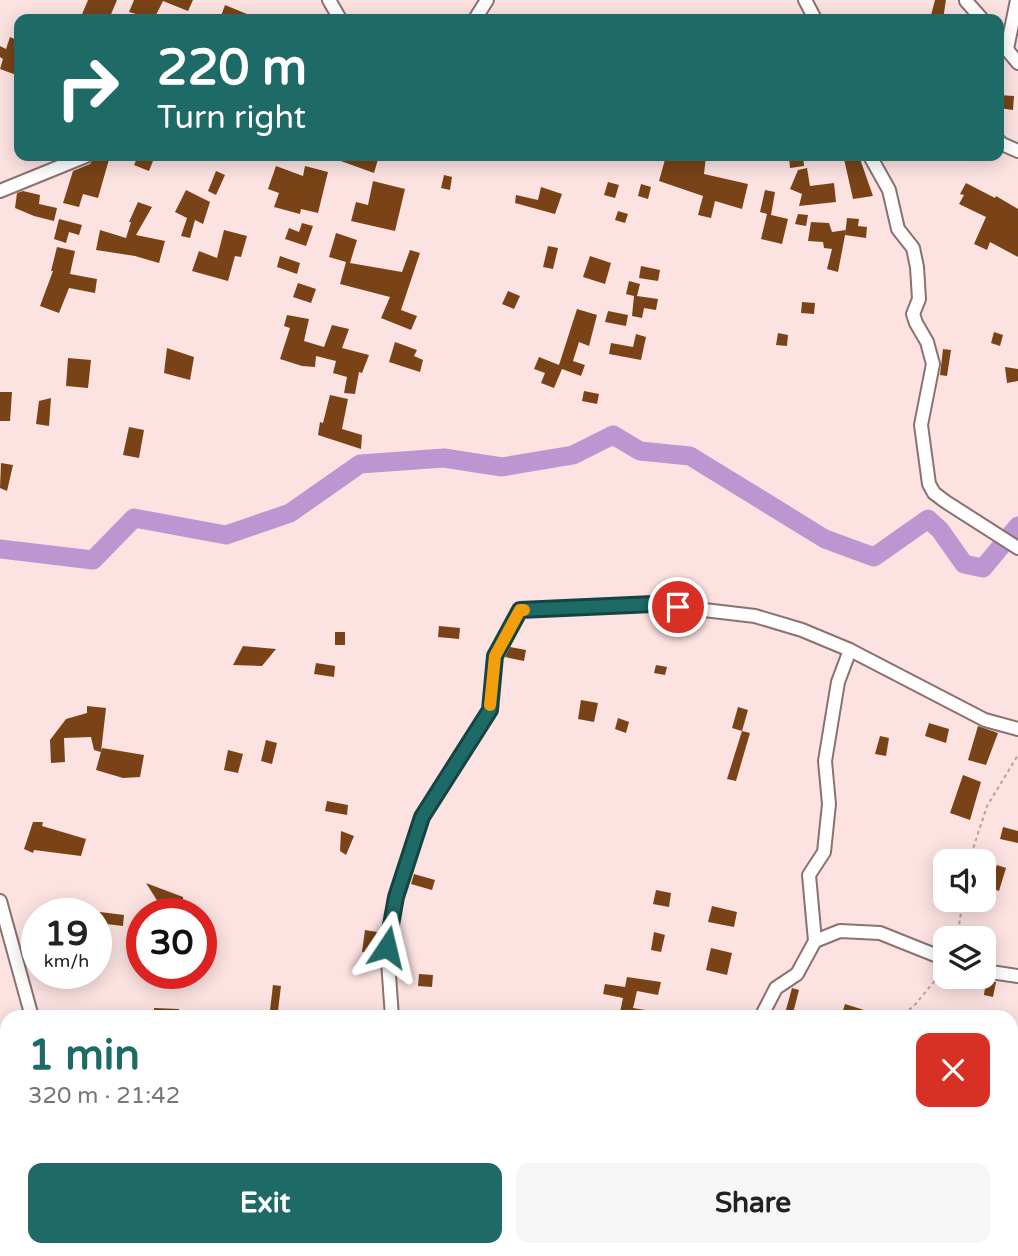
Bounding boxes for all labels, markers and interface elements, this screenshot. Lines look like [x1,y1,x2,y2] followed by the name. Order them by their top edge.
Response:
[157,39,307,98] text: 220 m
[42,42,133,133] icon: right
[157,99,306,137] text: Turn right
[648,577,708,637] pin
[659,588,697,626] icon: arrive
[933,849,996,989] map controls
[933,849,996,912] button: sound
[126,898,217,989] speed limit sign: 30
[350,910,424,984] position arrow
[45,913,88,955] text: 19
[933,926,996,989] button: layers
[44,950,89,972] text: km/h
[28,1030,140,1081] text: 1 min
[916,1033,990,1107] button: close
[28,1082,180,1110] text: 320 m · 21:42
[28,1163,502,1243] button: Exit
[516,1163,990,1243] button: Share

